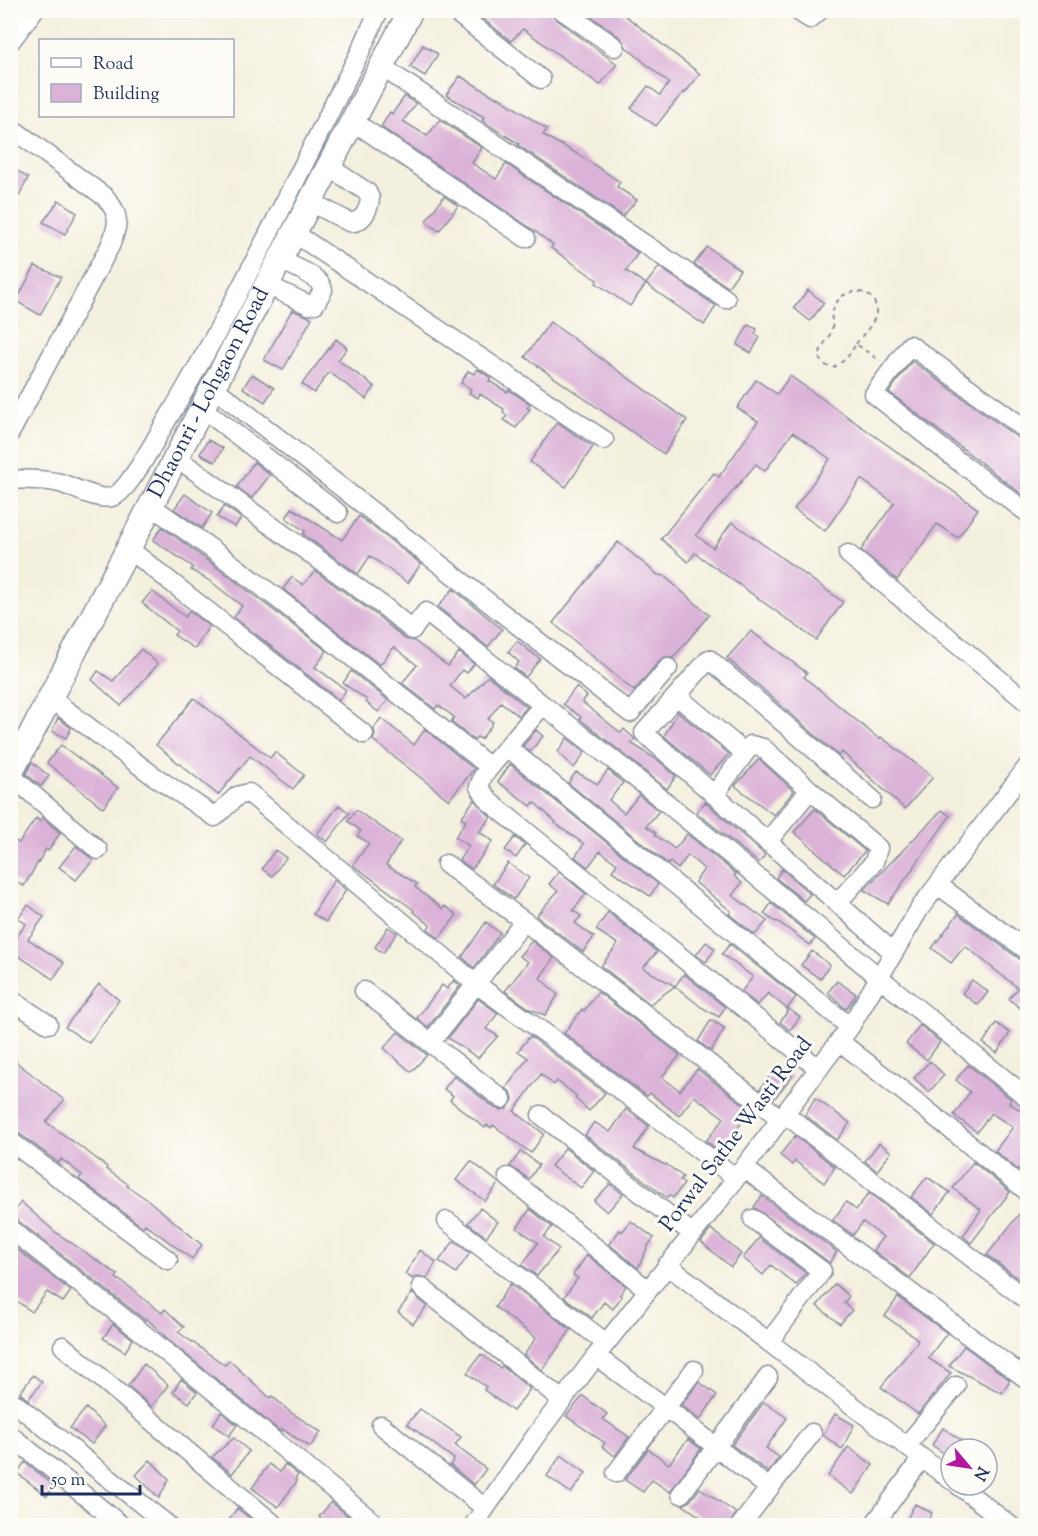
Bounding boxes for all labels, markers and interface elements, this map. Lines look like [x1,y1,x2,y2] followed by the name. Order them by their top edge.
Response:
[39,39,234,117] legend
[93,52,133,78] text: Road
[93,82,159,108] text: Building
[141,282,278,504] street label: Dhaonri - Lohgaon Road
[653,1031,821,1239] street label: Porwal Sathe Wasti Road
[939,1437,999,1497] north arrow
[42,1458,140,1496] scale bar
[967,1462,993,1484] text: N
[50,1468,86,1494] text: 50 m

